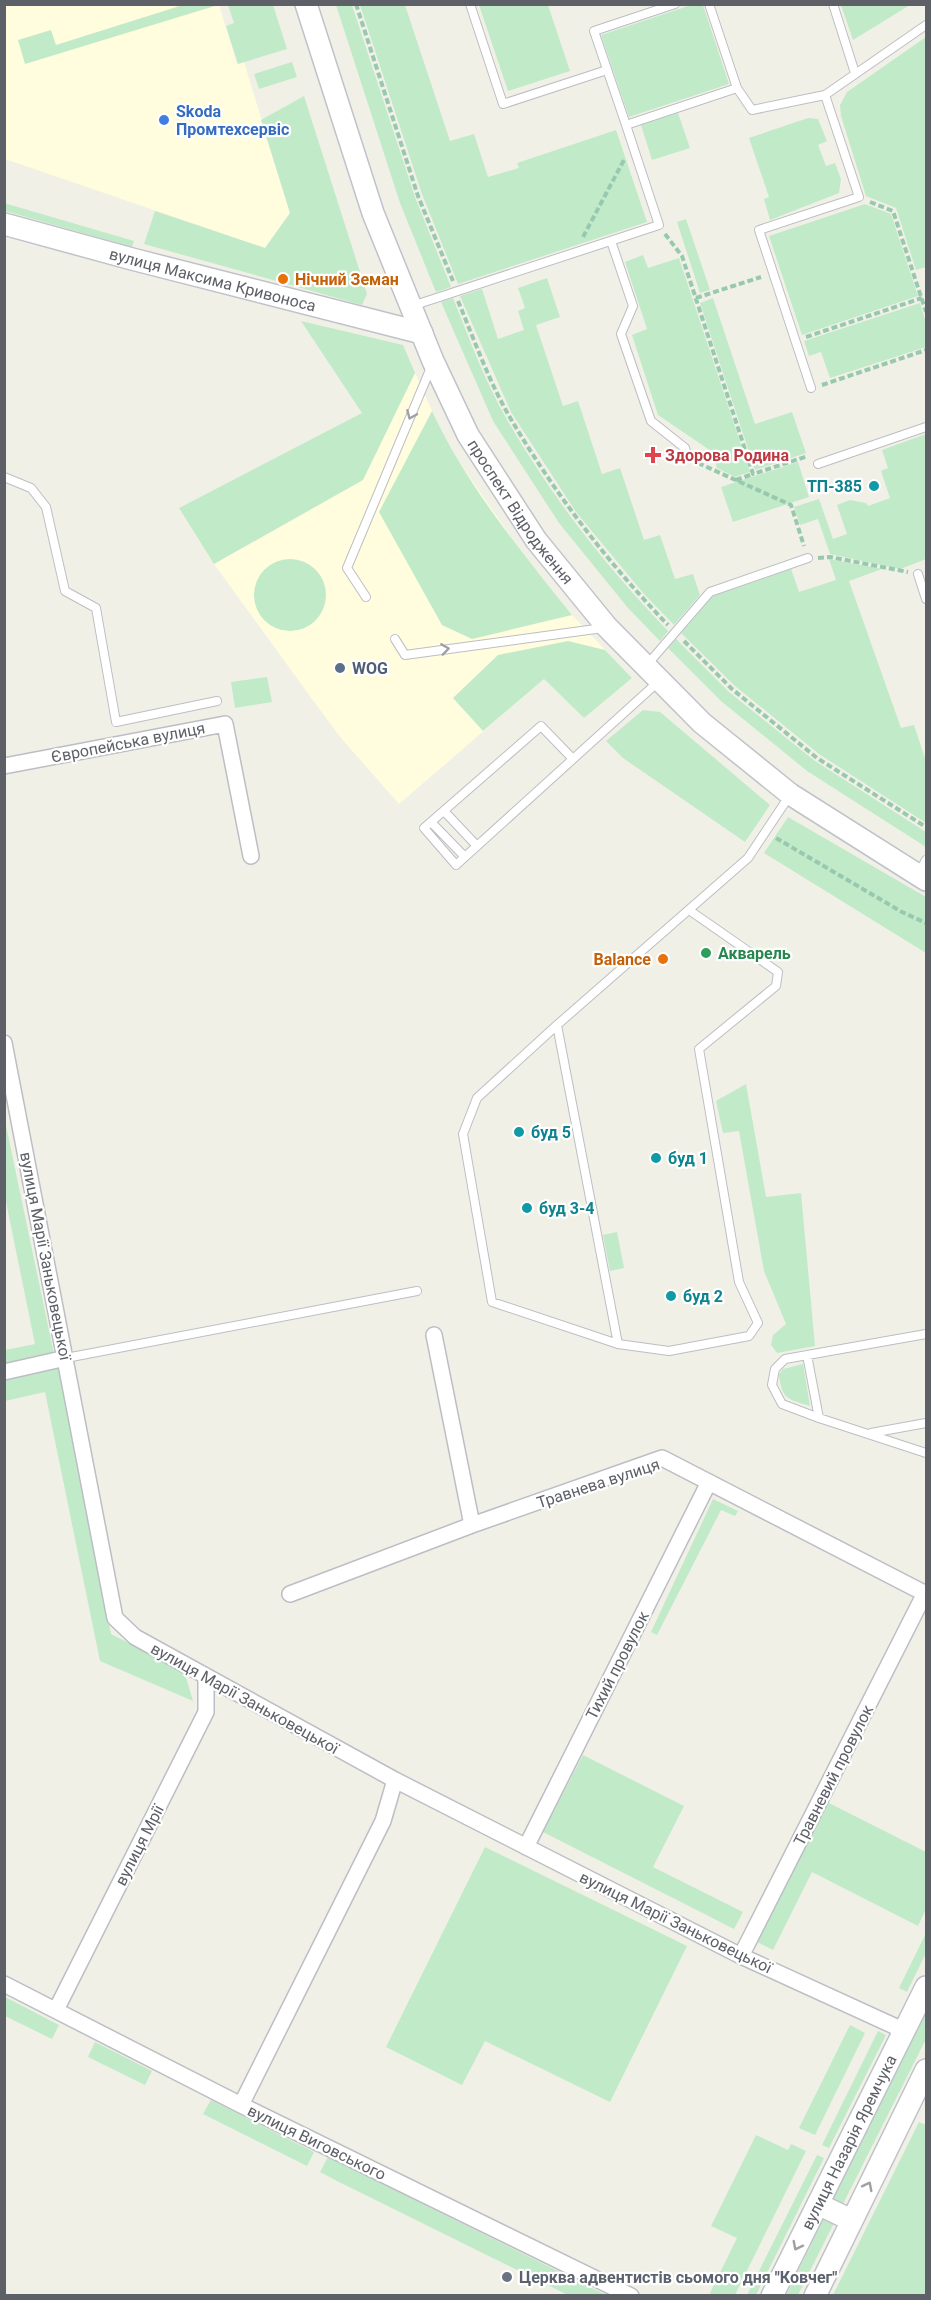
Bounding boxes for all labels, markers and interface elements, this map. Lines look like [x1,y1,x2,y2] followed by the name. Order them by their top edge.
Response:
[176,102,289,139] place label: Skoda Промтехсервіс
[157,113,171,127] marker: Skoda Промтехсервіс
[107,244,318,316] street label: вулиця Максима Кривоноса
[295,270,399,289] place label: Нічний Земан
[276,272,290,286] marker: Нічний Земан
[406,409,418,420] one-way arrow
[463,436,577,588] street label: проспект Відродження
[665,446,789,465] place label: Здорова Родина
[646,448,660,462] marker: Здорова Родина
[807,477,862,496] place label: ТП-385
[867,479,881,493] marker: ТП-385
[440,644,450,656] one-way arrow
[352,659,388,678] place label: WOG
[333,661,347,675] marker: WOG
[49,718,207,767] street label: Європейська вулиця
[718,944,791,963] place label: Акварель
[699,946,713,960] marker: Акварель
[593,950,651,969] place label: Balance
[656,952,670,966] marker: Balance
[531,1123,571,1142] place label: буд 5
[512,1125,526,1139] marker: буд 5
[668,1149,708,1168] place label: буд 1
[16,1150,75,1363] street label: вулиця Марії Заньковецької
[649,1151,663,1165] marker: буд 1
[539,1199,594,1218] place label: буд 3-4
[520,1201,534,1215] marker: буд 3-4
[683,1287,723,1306] place label: буд 2
[664,1289,678,1303] marker: буд 2
[534,1455,662,1512] street label: Травнева вулиця
[582,1608,653,1723] street label: Тихий провулок
[148,1639,343,1759] street label: вулиця Марії Заньковецької
[790,1701,877,1849] street label: Травневий провулок
[111,1801,168,1889] street label: вулиця Мрії
[576,1868,776,1978] street label: вулиця Марії Заньковецької
[798,2052,901,2233] street label: вулиця Назарія Яремчука
[245,2101,389,2184] street label: вулиця Виговського
[861,2182,872,2193] one-way arrow
[792,2240,804,2251] one-way arrow
[519,2268,837,2287] place label: Церква адвентистів сьомого дня "Ковчег"
[500,2270,514,2284] marker: Церква адвентистів сьомого дня "Ковчег"

